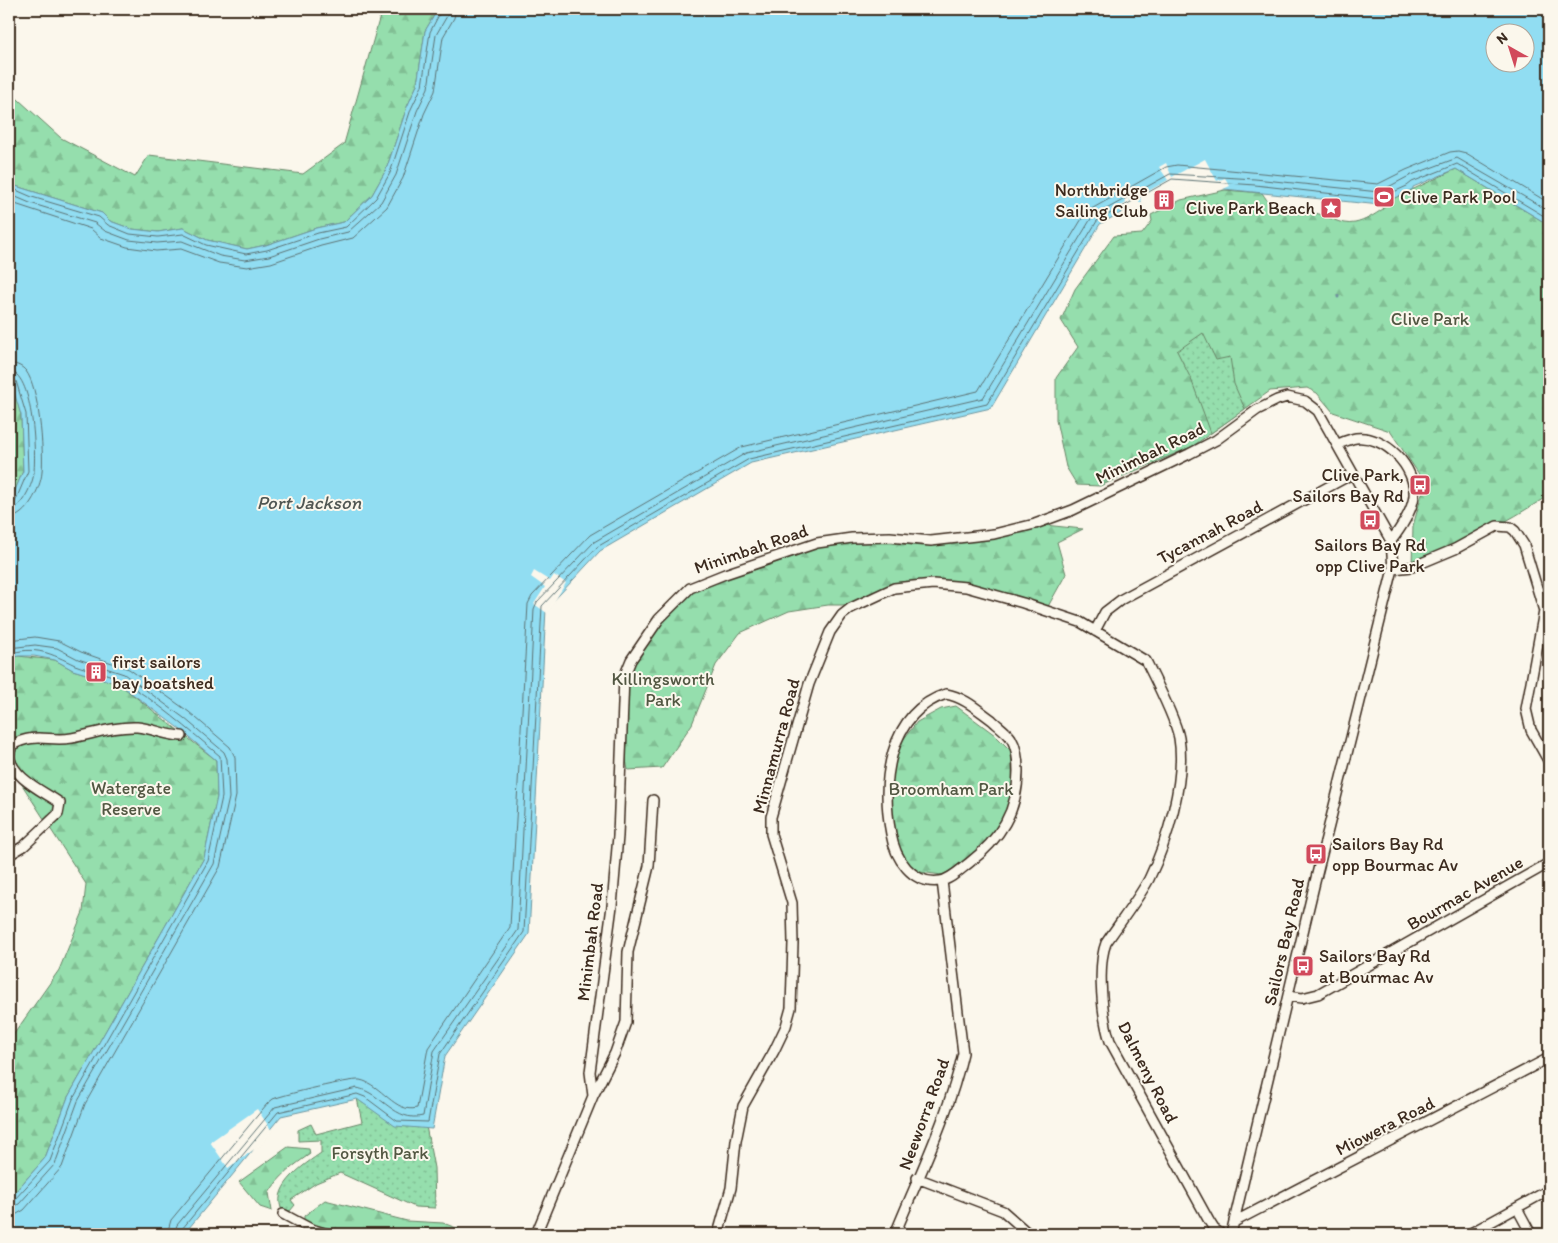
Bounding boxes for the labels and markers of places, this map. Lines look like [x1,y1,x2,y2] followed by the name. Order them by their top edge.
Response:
[1055,179,1148,222] place label: Northbridge Sailing Club
[1372,185,1396,209] sports icon: Clive Park Pool
[1400,186,1516,208] place label: Clive Park Pool
[1152,188,1176,212] building icon: Northbridge Sailing Club
[1319,196,1343,220] place icon: Clive Park Beach
[1186,197,1315,219] place label: Clive Park Beach
[1293,464,1404,507] place label: Clive Park, Sailors Bay Rd
[1408,473,1432,497] bus stop icon: Clive Park, Sailors Bay Rd
[1358,508,1382,532] bus stop icon: Sailors Bay Rd opp Clive Park
[1314,534,1426,577] place label: Sailors Bay Rd opp Clive Park
[112,651,214,694] place label: first sailors bay boatshed
[84,660,108,684] building icon: first sailors bay boatshed
[1332,833,1459,876] place label: Sailors Bay Rd opp Bourmac Av
[1304,842,1328,866] bus stop icon: Sailors Bay Rd opp Bourmac Av
[1319,945,1434,988] place label: Sailors Bay Rd at Bourmac Av
[1291,954,1315,978] bus stop icon: Sailors Bay Rd at Bourmac Av

